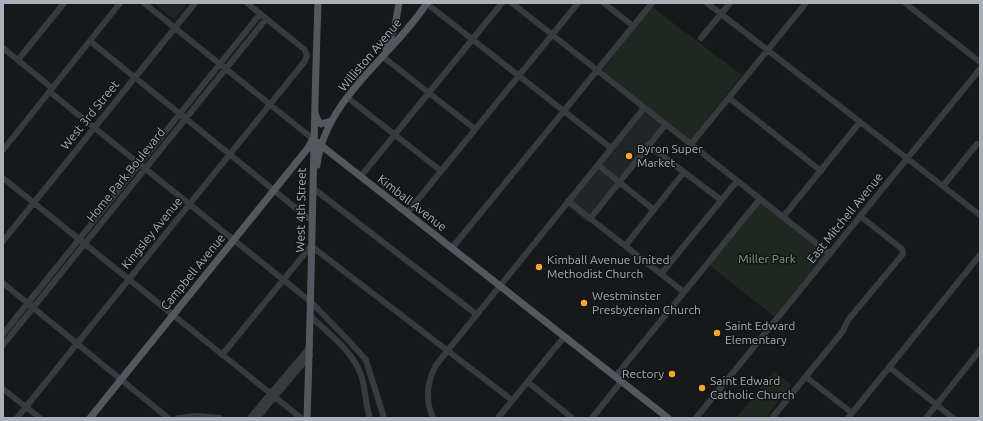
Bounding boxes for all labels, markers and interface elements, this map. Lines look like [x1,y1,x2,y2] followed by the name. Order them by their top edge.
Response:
[336,16,404,93] street label: Williston Avenue
[58,77,122,152] street label: West 3rd Street
[84,125,167,224] street label: Home Park Boulevard
[637,142,703,169] place label: Byron Super Market
[624,151,634,161] marker: Byron Super Market
[293,167,308,253] street label: West 4th Street
[804,170,885,265] street label: East Mitchell Avenue
[375,172,449,233] street label: Kimball Avenue
[119,194,184,271] street label: Kingsley Avenue
[158,231,227,312] street label: Campbell Avenue
[738,252,796,265] park label: Miller Park
[547,253,670,280] place label: Kimball Avenue United Methodist Church
[534,262,544,272] marker: Kimball Avenue United Methodist Church
[592,289,701,316] place label: Westminster Presbyterian Church
[579,298,589,308] marker: Westminster Presbyterian Church
[725,319,795,346] place label: Saint Edward Elementary
[712,328,722,338] marker: Saint Edward Elementary
[622,367,664,380] place label: Rectory
[667,369,677,379] marker: Rectory
[710,374,795,401] place label: Saint Edward Catholic Church
[697,383,707,393] marker: Saint Edward Catholic Church

